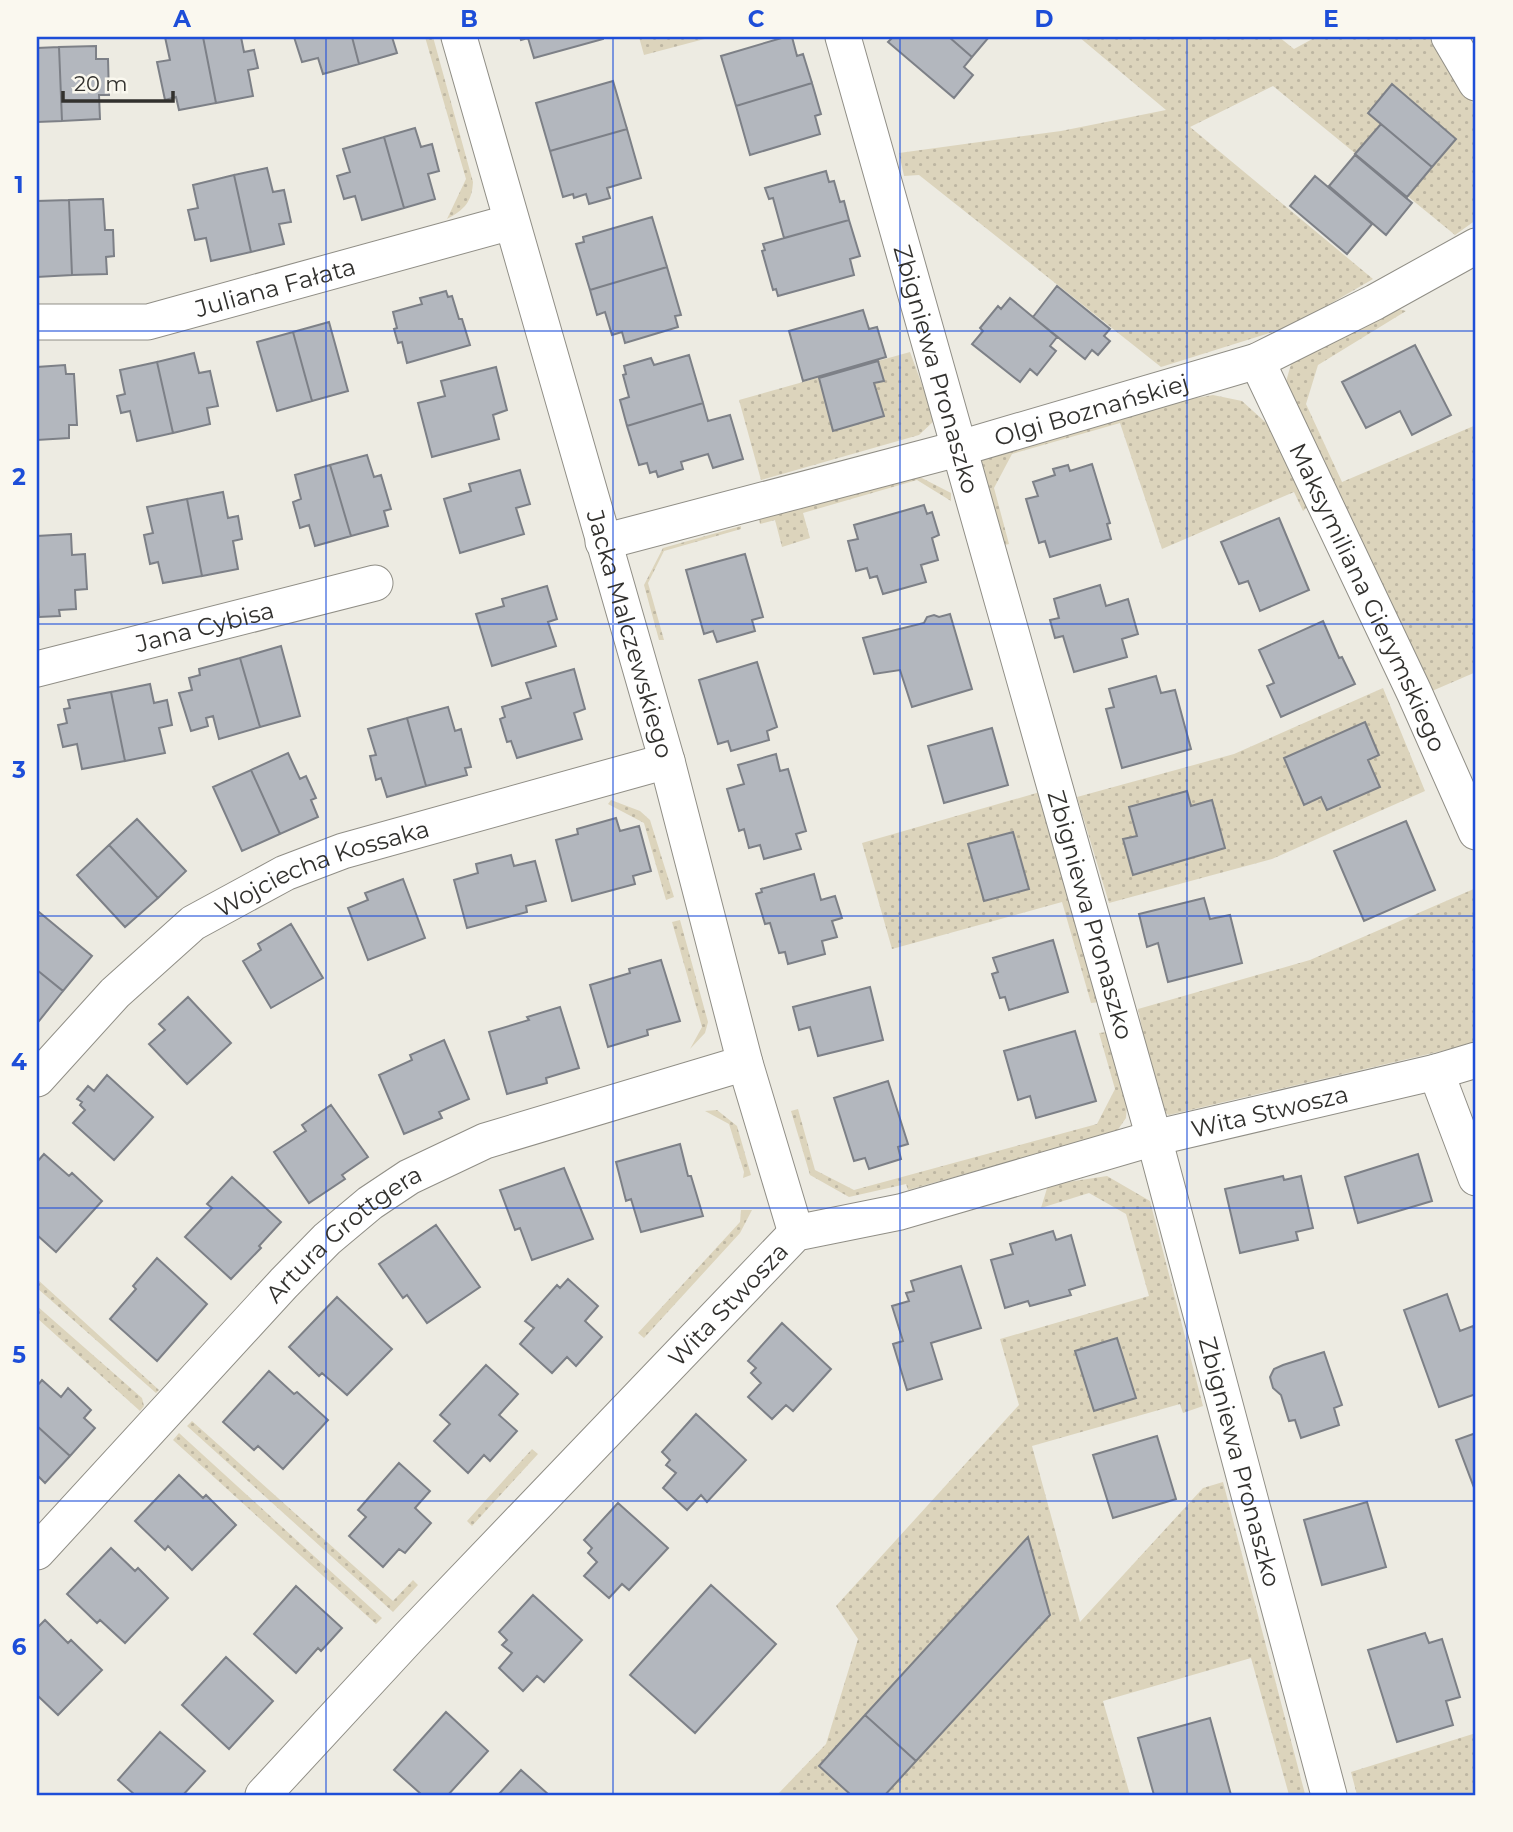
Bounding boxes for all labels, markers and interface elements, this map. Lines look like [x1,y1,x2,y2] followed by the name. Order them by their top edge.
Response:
[172,5,191,33] text: A
[460,5,478,33] text: B
[748,5,765,33] text: C
[1035,5,1054,33] text: D
[1323,5,1339,33] text: E
[63,60,173,104] scale bar
[74,71,128,96] text: 20 m
[14,171,24,199] text: 1
[888,241,986,497] street label: Zbigniewa Pronaszko
[191,251,359,323] street label: Juliana Fałata
[991,367,1192,452] street label: Olgi Boznańskiej
[1283,438,1453,756] street label: Maksymiliana Gierymskiego
[12,463,26,491] text: 2
[581,505,680,761] street label: Jacka Malczewskiego
[132,595,277,658] street label: Jana Cybisa
[11,756,26,784] text: 3
[1042,787,1140,1042] street label: Zbigniewa Pronaszko
[210,813,432,923] street label: Wojciecha Kossaka
[11,1048,27,1076] text: 4
[1188,1079,1351,1143] street label: Wita Stwosza
[259,1159,426,1308] street label: Artura Grottgera
[662,1236,794,1372] street label: Wita Stwosza
[1193,1334,1287,1590] street label: Zbigniewa Pronaszko
[12,1341,26,1369] text: 5
[12,1633,27,1661] text: 6

